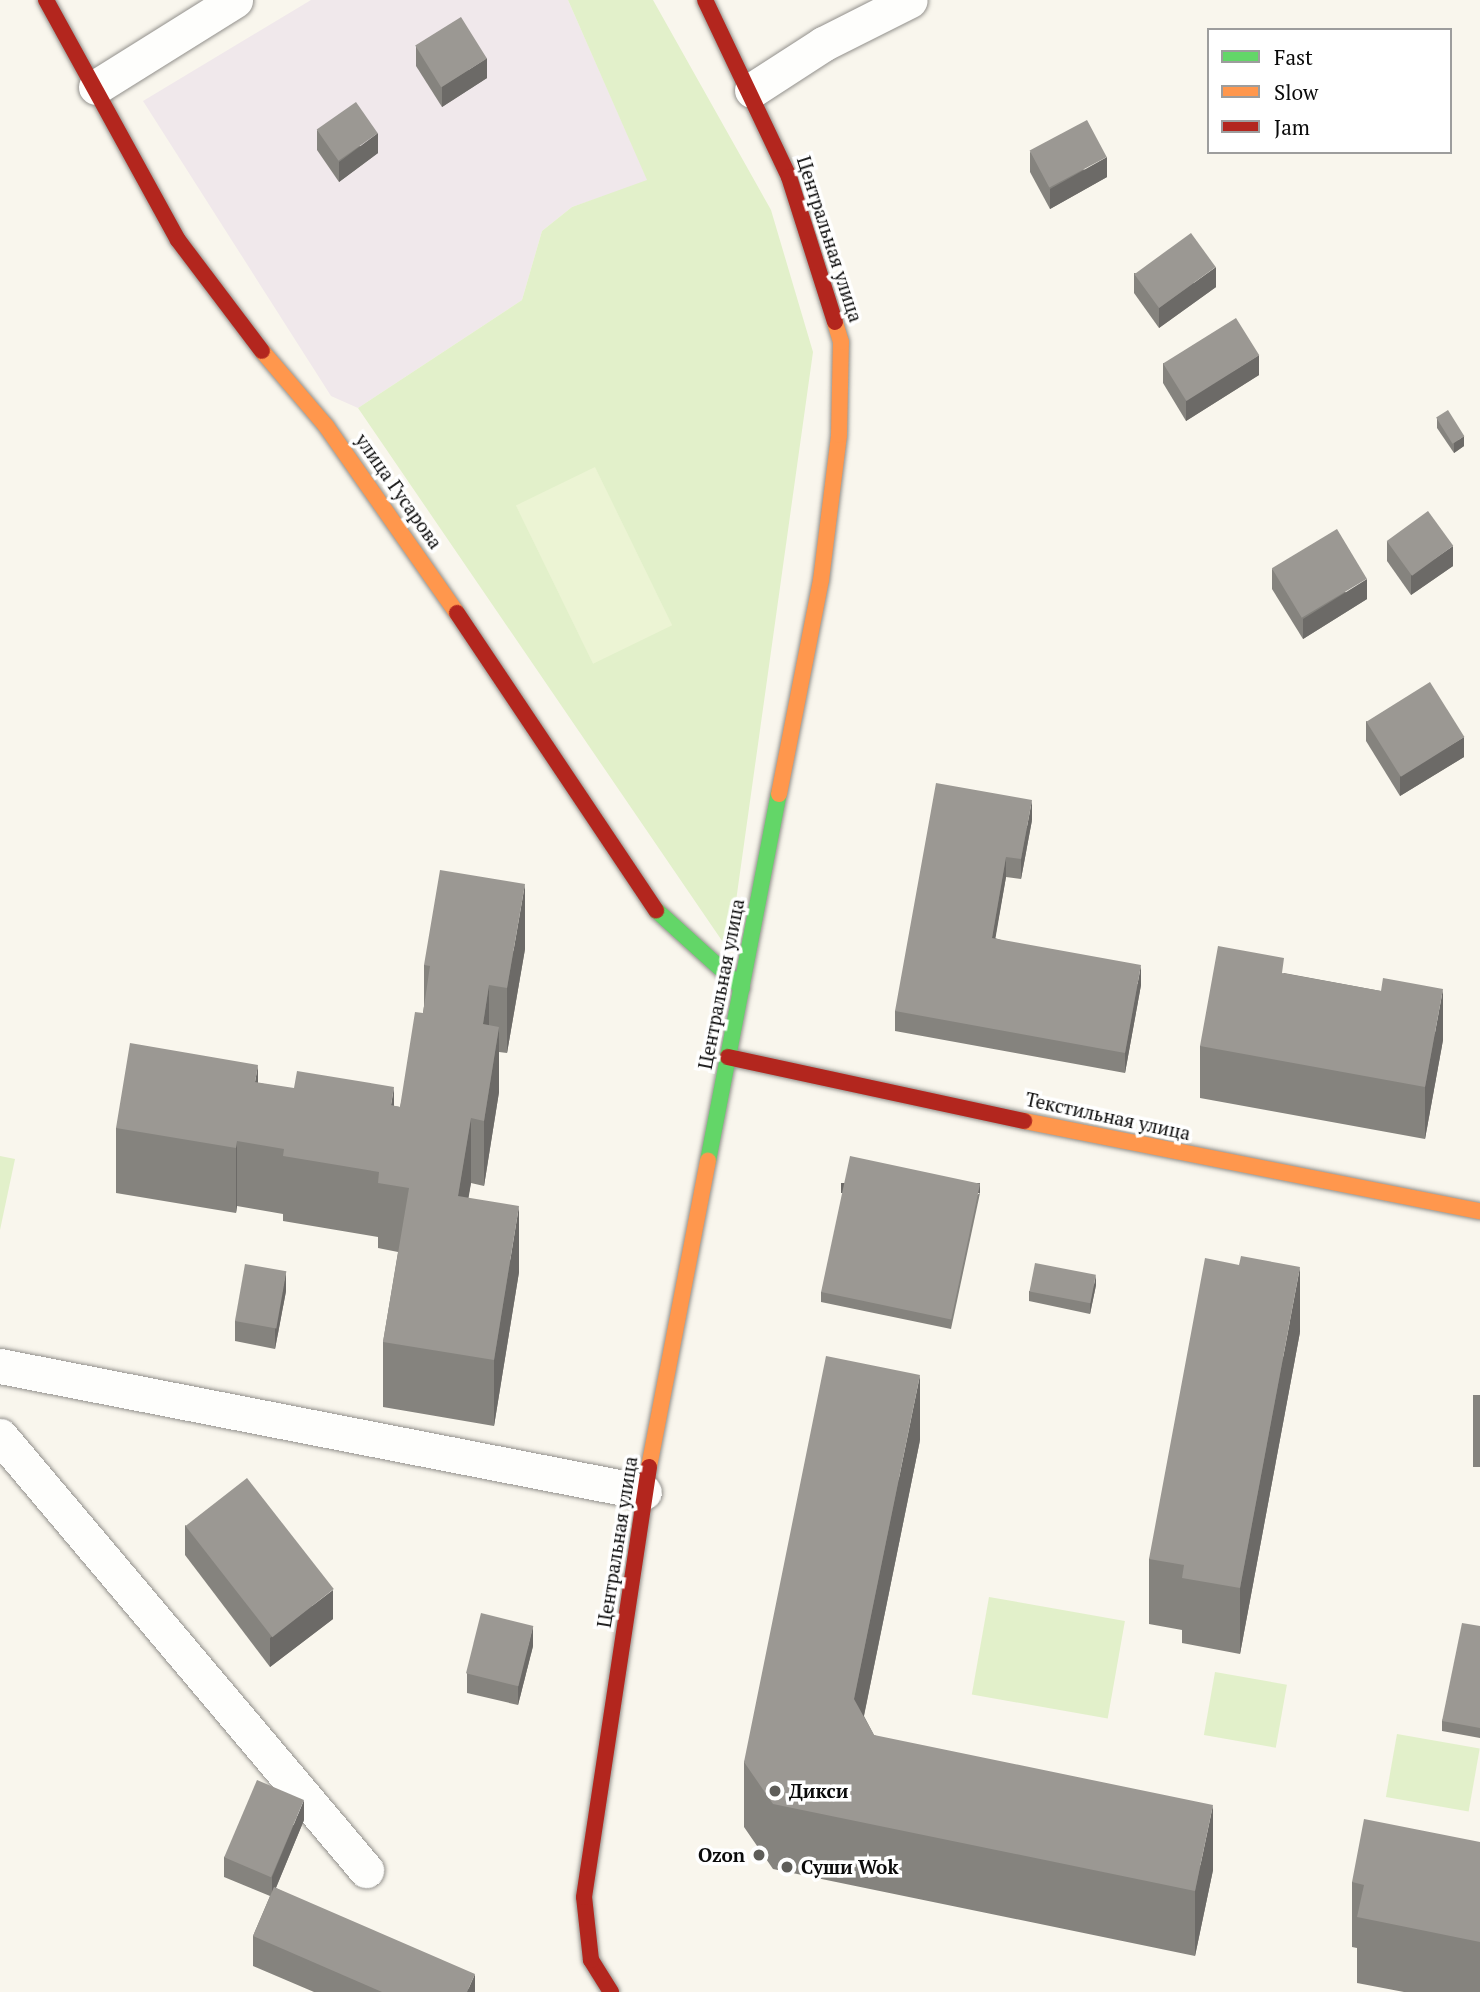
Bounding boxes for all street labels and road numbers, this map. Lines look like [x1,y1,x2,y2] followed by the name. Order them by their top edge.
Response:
[792,153,868,325] street label: Центральная улица
[351,429,447,553] street label: улица Гусарова
[693,897,749,1071] street label: Центральная улица
[1023,1087,1193,1145] street label: Текстильная улица
[592,1455,642,1629] street label: Центральная улица

